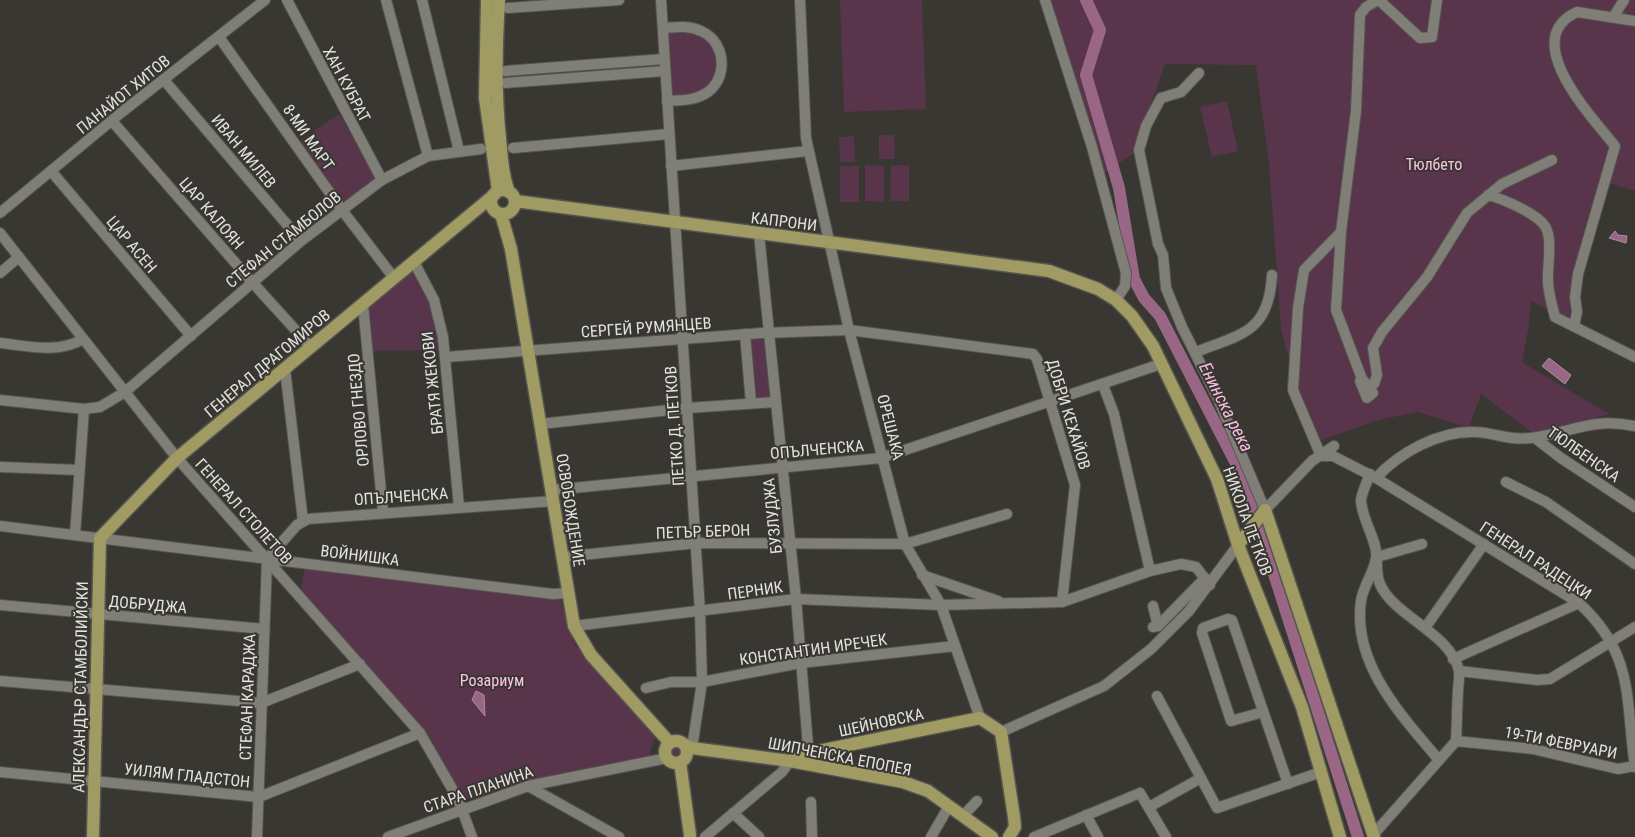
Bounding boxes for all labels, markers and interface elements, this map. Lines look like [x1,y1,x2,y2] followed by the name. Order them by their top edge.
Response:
[319,43,374,125] street label: ХАН КУБРАТ
[73,51,174,138] street label: ПАНАЙОТ ХИТОВ
[279,101,338,174] street label: 8-МИ МАРТ
[207,111,280,192] street label: ИВАН МИЛЕВ
[1406,155,1462,174] park label: Тюлбето
[175,174,248,253] street label: ЦАР КАЛОЯН
[222,187,345,292] street label: СТЕФАН СТАМБОЛОВ
[750,208,818,235] street label: КАПРОНИ
[102,212,161,277] street label: ЦАР АСЕН
[201,305,334,421] street label: ГЕНЕРАЛ ДРАГОМИРОВ
[580,313,712,342] street label: СЕРГЕЙ РУМЯНЦЕВ
[418,331,447,435] street label: БРАТЯ ЖЕКОВИ
[344,353,373,467] street label: ОРЛОВО ГНЕЗДО
[1043,357,1094,472] street label: ДОБРИ КЕХАЙОВ
[1195,358,1258,455] water label: Енинска река
[661,365,688,487] street label: ПЕТКО Д. ПЕТКОВ
[873,392,908,462] street label: ОРЕШАКА
[1544,422,1624,486] street label: ТЮЛБЕНСКА
[769,436,865,463] street label: ОПЪЛЧЕНСКА
[552,452,589,568] street label: ОСВОБОЖДЕНИЕ
[191,455,296,568] street label: ГЕНЕРАЛ СТОЛЕТОВ
[1219,464,1276,578] street label: НИКОЛА ПЕТКОВ
[759,477,786,555] street label: БУЗЛУДЖА
[353,484,449,509] street label: ОПЪЛЧЕНСКА
[1476,517,1595,604] street label: ГЕНЕРАЛ РАДЕЦКИ
[655,520,751,543] street label: ПЕТЪР БЕРОН
[319,541,400,570] street label: ВОЙНИШКА
[726,577,784,604] street label: ПЕРНИК
[69,581,92,793] street label: АЛЕКСАНДЪР СТАМБОЛИЙСКИ
[108,592,188,617] street label: ДОБРУДЖА
[738,630,888,669] street label: КОНСТАНТИН ИРЕЧЕК
[236,633,259,761] street label: СТЕФАН КАРАДЖА
[460,671,524,690] park label: Розариум
[837,704,925,741] street label: ШЕЙНОВСКА
[1503,722,1619,763] street label: 19-ТИ ФЕВРУАРИ
[767,733,913,780] street label: ШИПЧЕНСКА ЕПОПЕЯ
[123,759,251,792] street label: УИЛЯМ ГЛАДСТОН
[421,762,536,817] street label: СТАРА ПЛАНИНА

